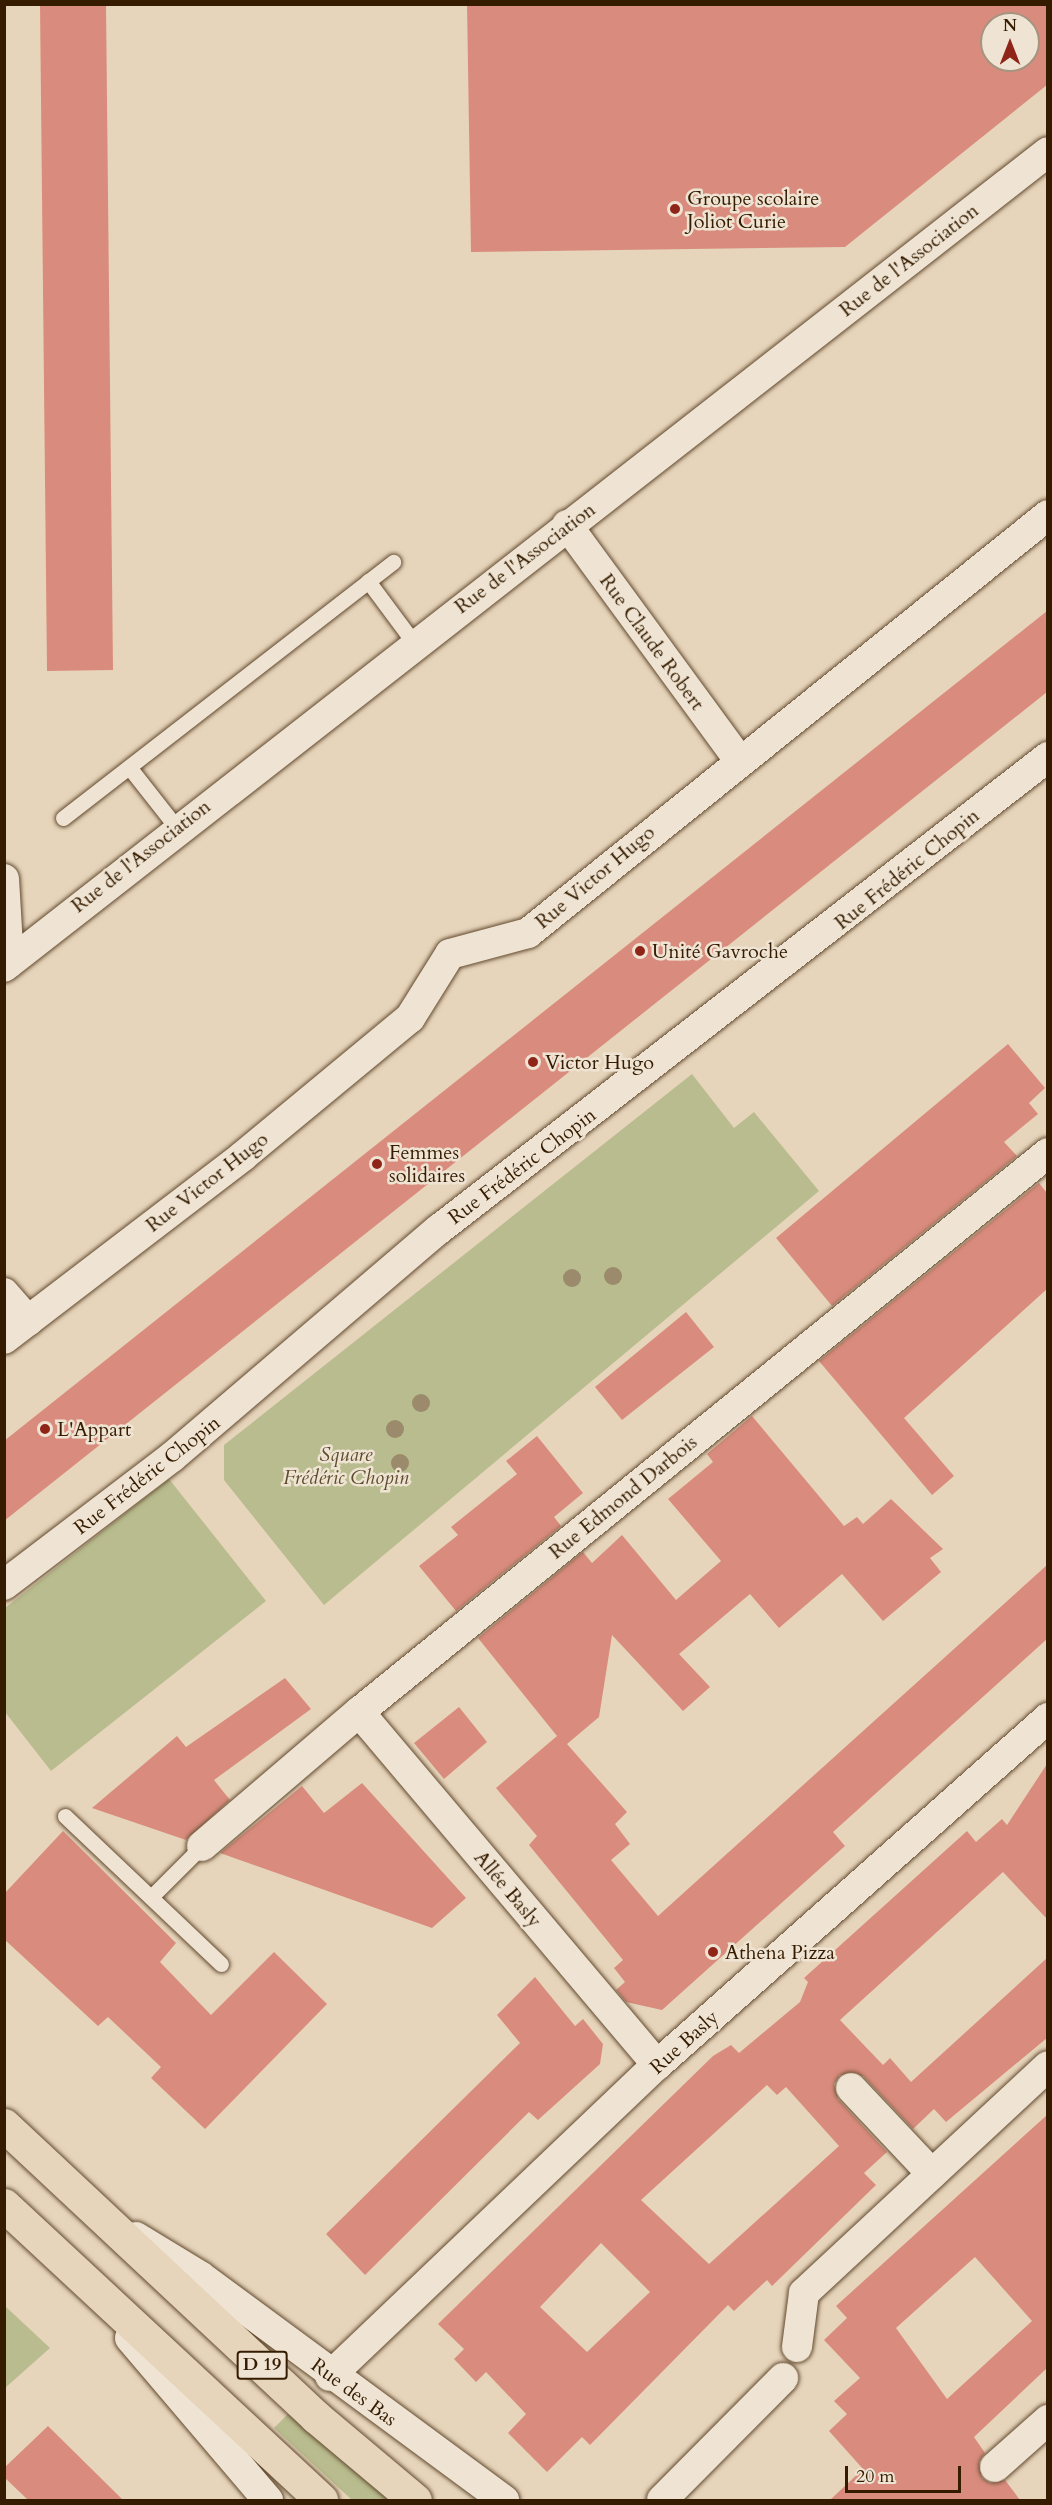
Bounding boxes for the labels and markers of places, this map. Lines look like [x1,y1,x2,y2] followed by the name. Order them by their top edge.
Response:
[687,186,819,233] place label: Groupe scolaire Joliot Curie
[668,202,682,216] marker: Groupe scolaire Joliot Curie
[652,939,788,963] place label: Unité Gavroche
[633,944,647,958] marker: Unité Gavroche
[545,1050,654,1074] place label: Victor Hugo
[526,1055,540,1069] marker: Victor Hugo
[389,1140,465,1187] place label: Femmes solidaires
[370,1157,384,1171] marker: Femmes solidaires
[57,1417,131,1441] place label: L'Appart
[38,1422,52,1436] marker: L'Appart
[725,1940,835,1964] place label: Athena Pizza
[706,1945,720,1959] marker: Athena Pizza

